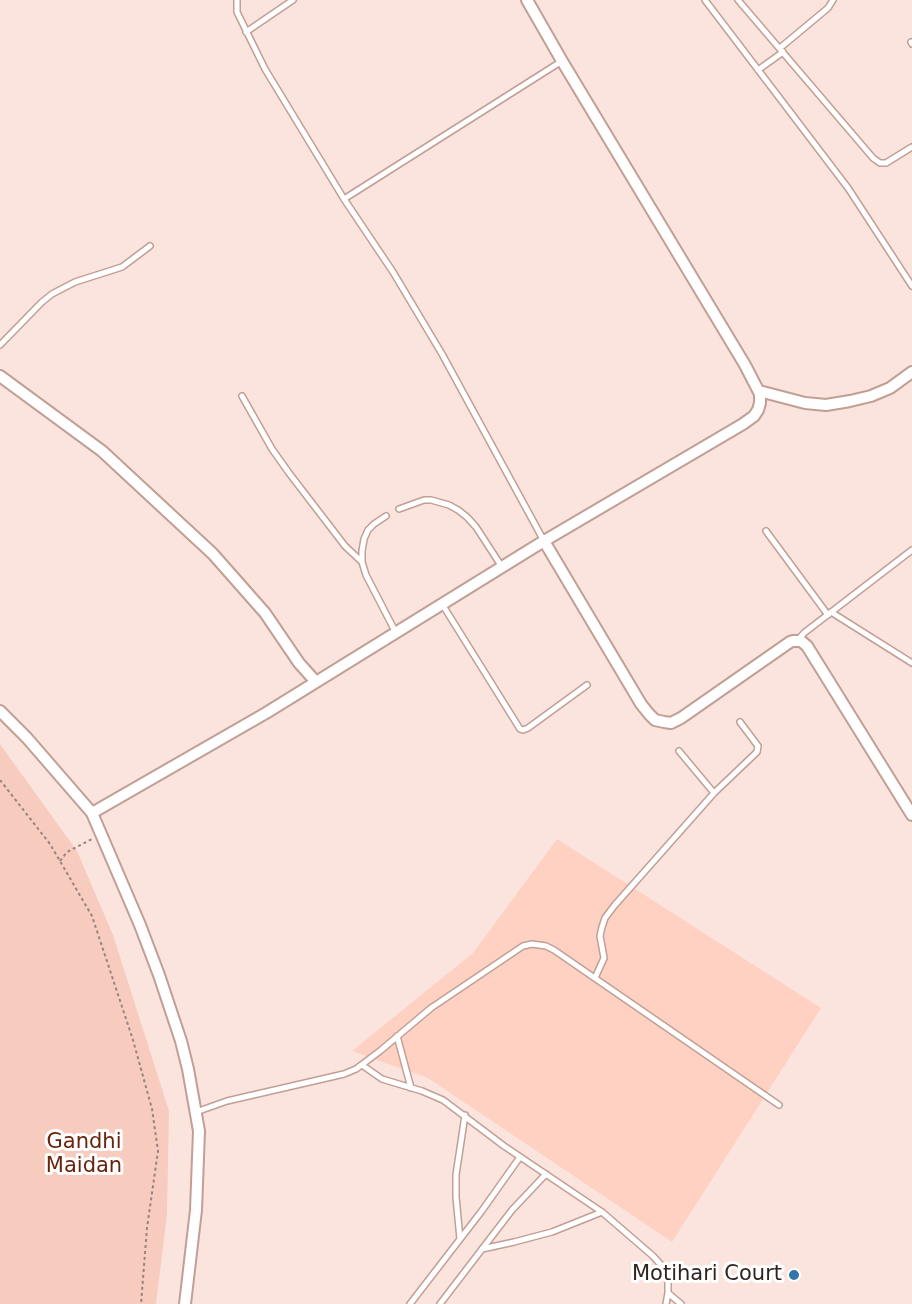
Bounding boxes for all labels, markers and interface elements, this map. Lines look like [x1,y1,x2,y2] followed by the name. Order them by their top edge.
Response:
[46,1130,122,1180] park label: Gandhi Maidan
[632,1262,782,1288] place label: Motihari Court
[787,1268,801,1282] marker: Motihari Court

